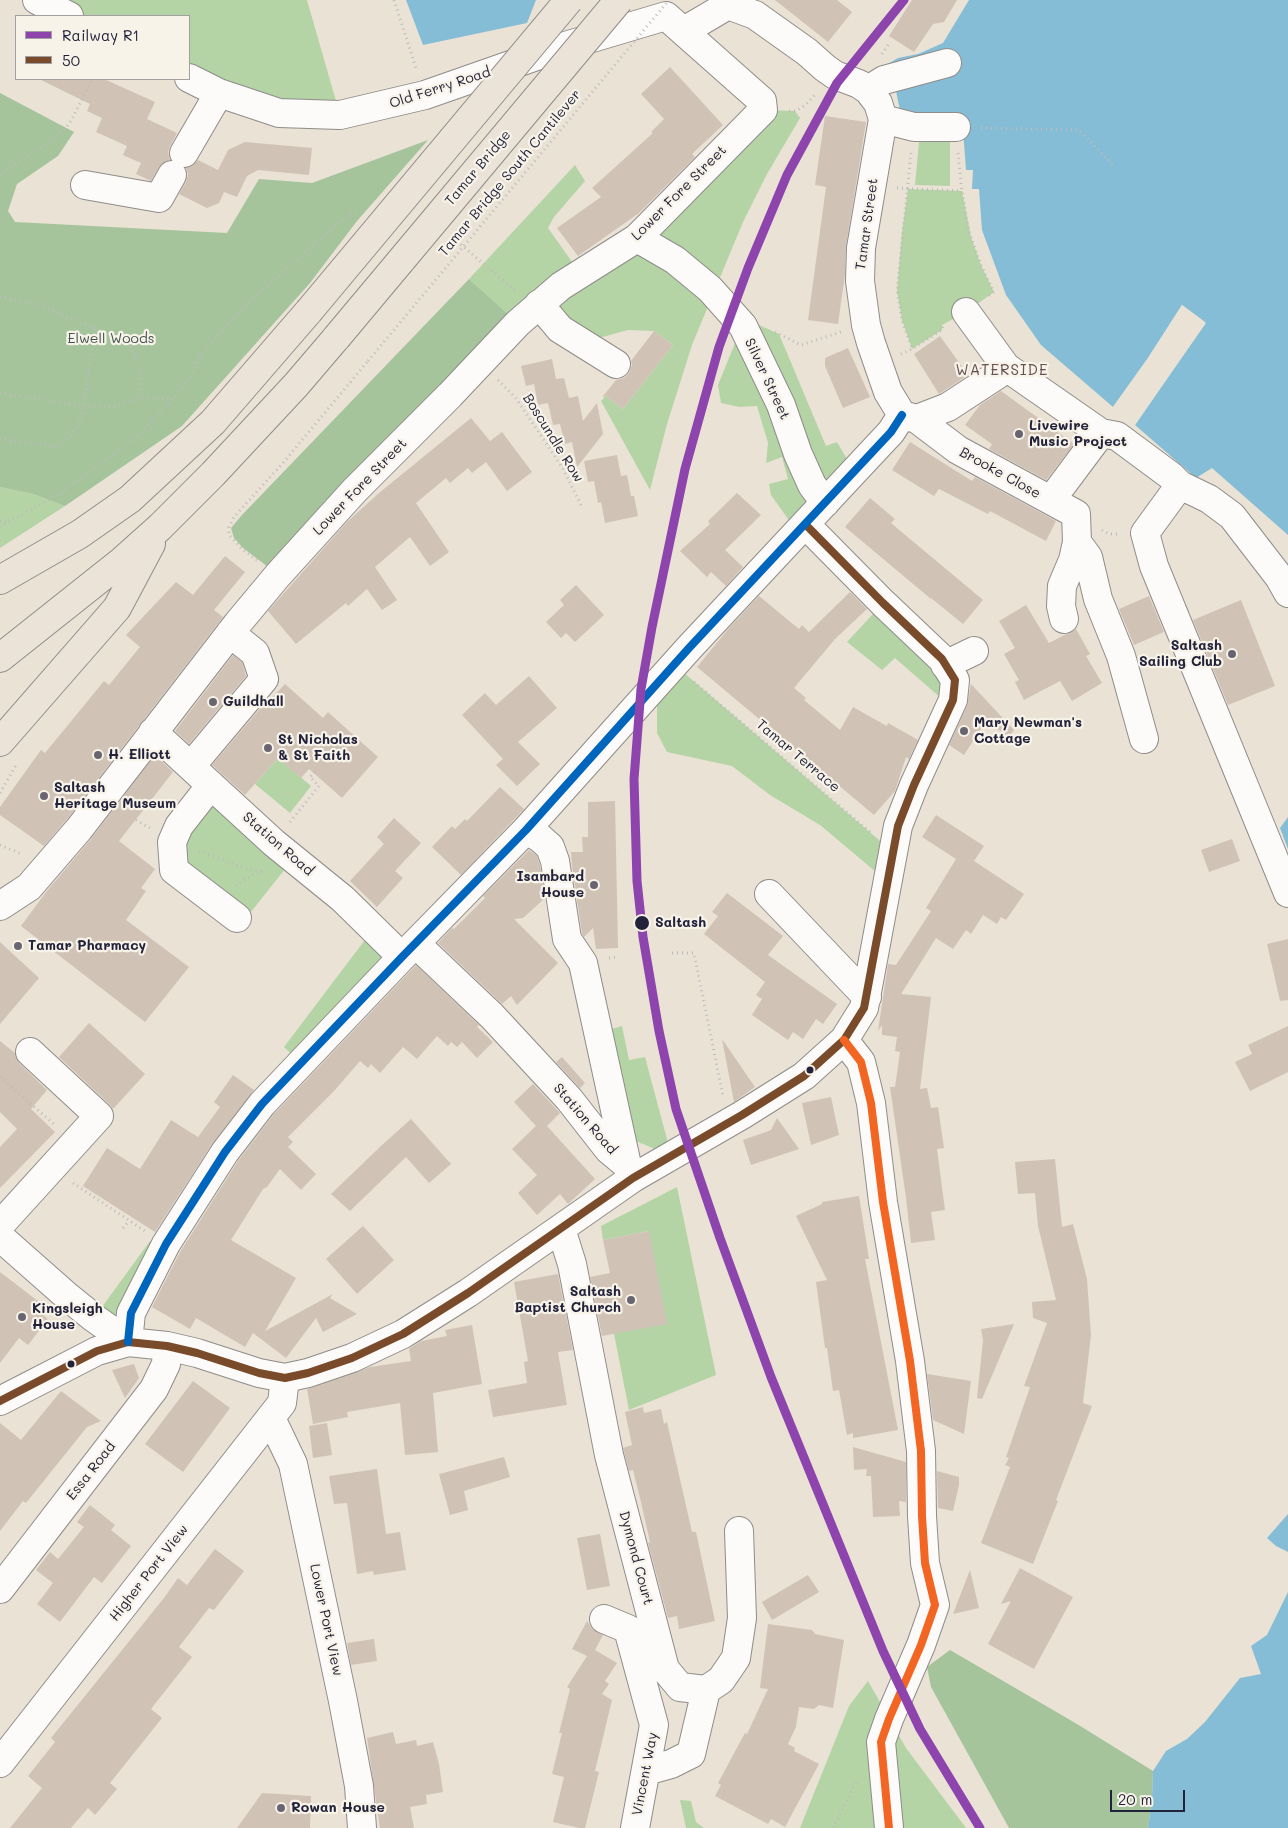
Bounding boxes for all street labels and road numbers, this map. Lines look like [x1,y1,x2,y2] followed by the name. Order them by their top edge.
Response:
[387,64,493,112] street label: Old Ferry Road
[435,86,585,260] street label: Tamar Bridge South Cantilever
[441,127,515,209] street label: Tamar Bridge
[628,142,730,244] street label: Lower Fore Street
[852,177,882,271] street label: Tamar Street
[741,336,793,422] street label: Silver Street
[519,391,587,485] street label: Boscundle Row
[310,435,410,539] street label: Lower Fore Street
[956,444,1044,502] street label: Brooke Close
[753,716,843,796] street label: Tamar Terrace
[239,809,317,879] street label: Station Road
[550,1080,620,1158] street label: Station Road
[63,1438,119,1504] street label: Essa Road
[615,1509,657,1607] street label: Dymond Court
[106,1521,192,1625] street label: Higher Port View
[306,1562,346,1678] street label: Lower Port View
[629,1731,661,1817] street label: Vincent Way

